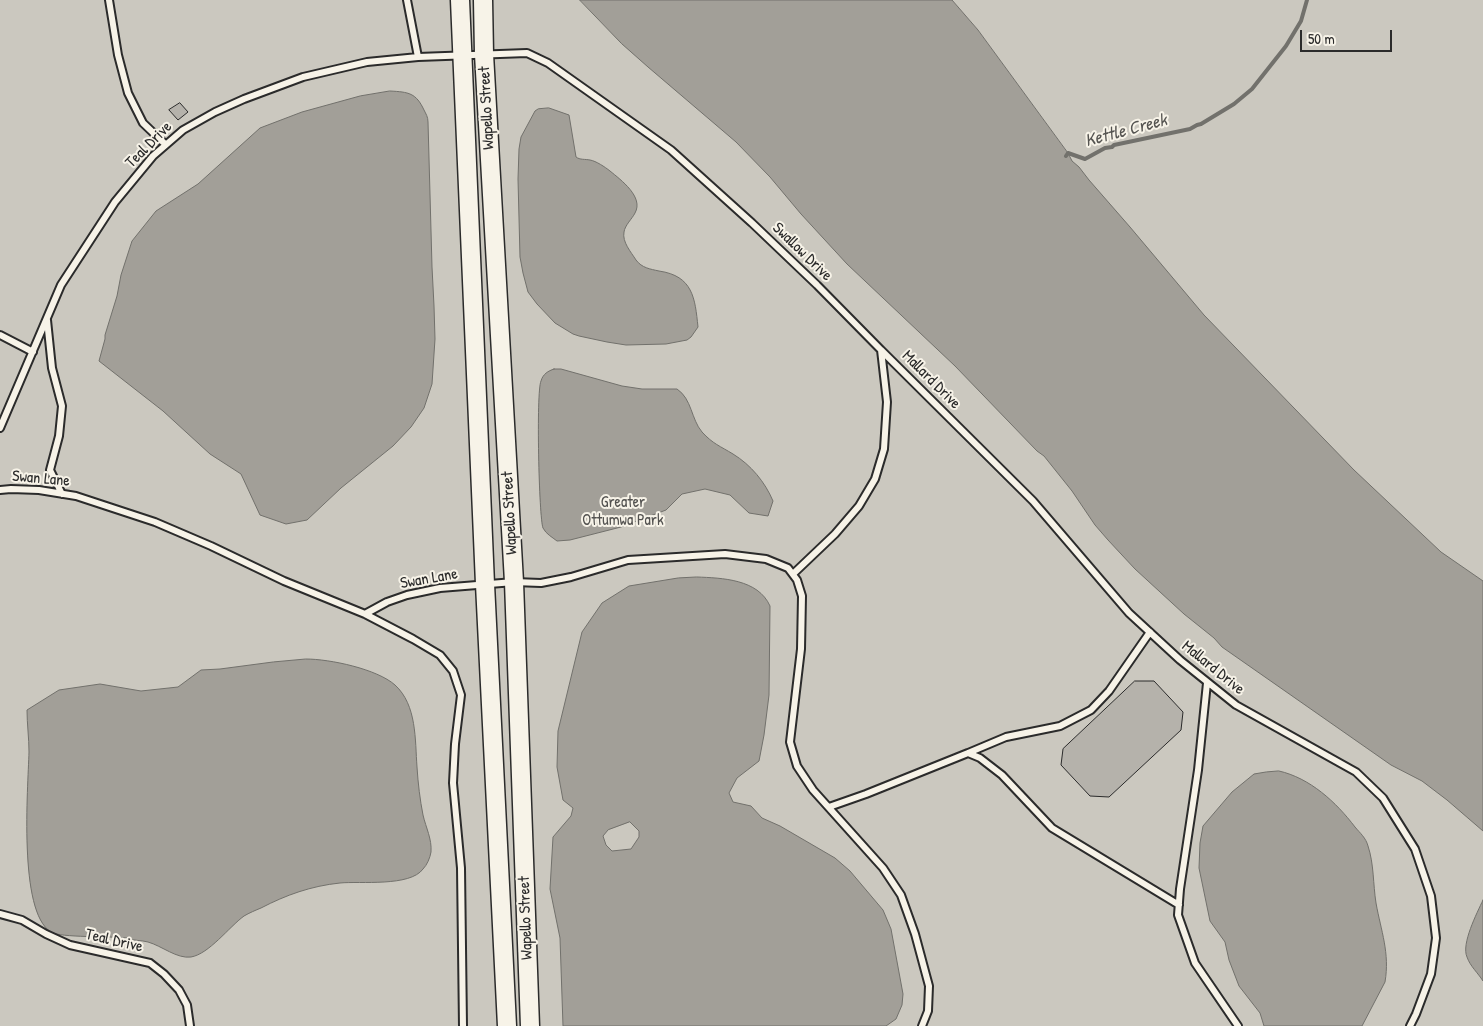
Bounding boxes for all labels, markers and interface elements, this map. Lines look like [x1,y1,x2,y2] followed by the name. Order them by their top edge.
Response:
[1303,20,1396,52] scale bar
[1308,28,1335,49] text: 50 m
[475,66,499,150] street label: Wapello Street
[1083,110,1169,152] water label: Kettle Creek
[122,118,176,172] street label: Teal Drive
[768,219,836,285] street label: Swallow Drive
[898,347,964,413] street label: Mallard Drive
[11,467,71,491] street label: Swan Lane
[498,471,522,555] street label: Wapello Street
[582,493,664,531] park label: Greater Ottumwa Park
[399,565,459,593] street label: Swan Lane
[1178,637,1248,699] street label: Mallard Drive
[515,876,537,960] street label: Wapello Street
[83,925,145,957] street label: Teal Drive

